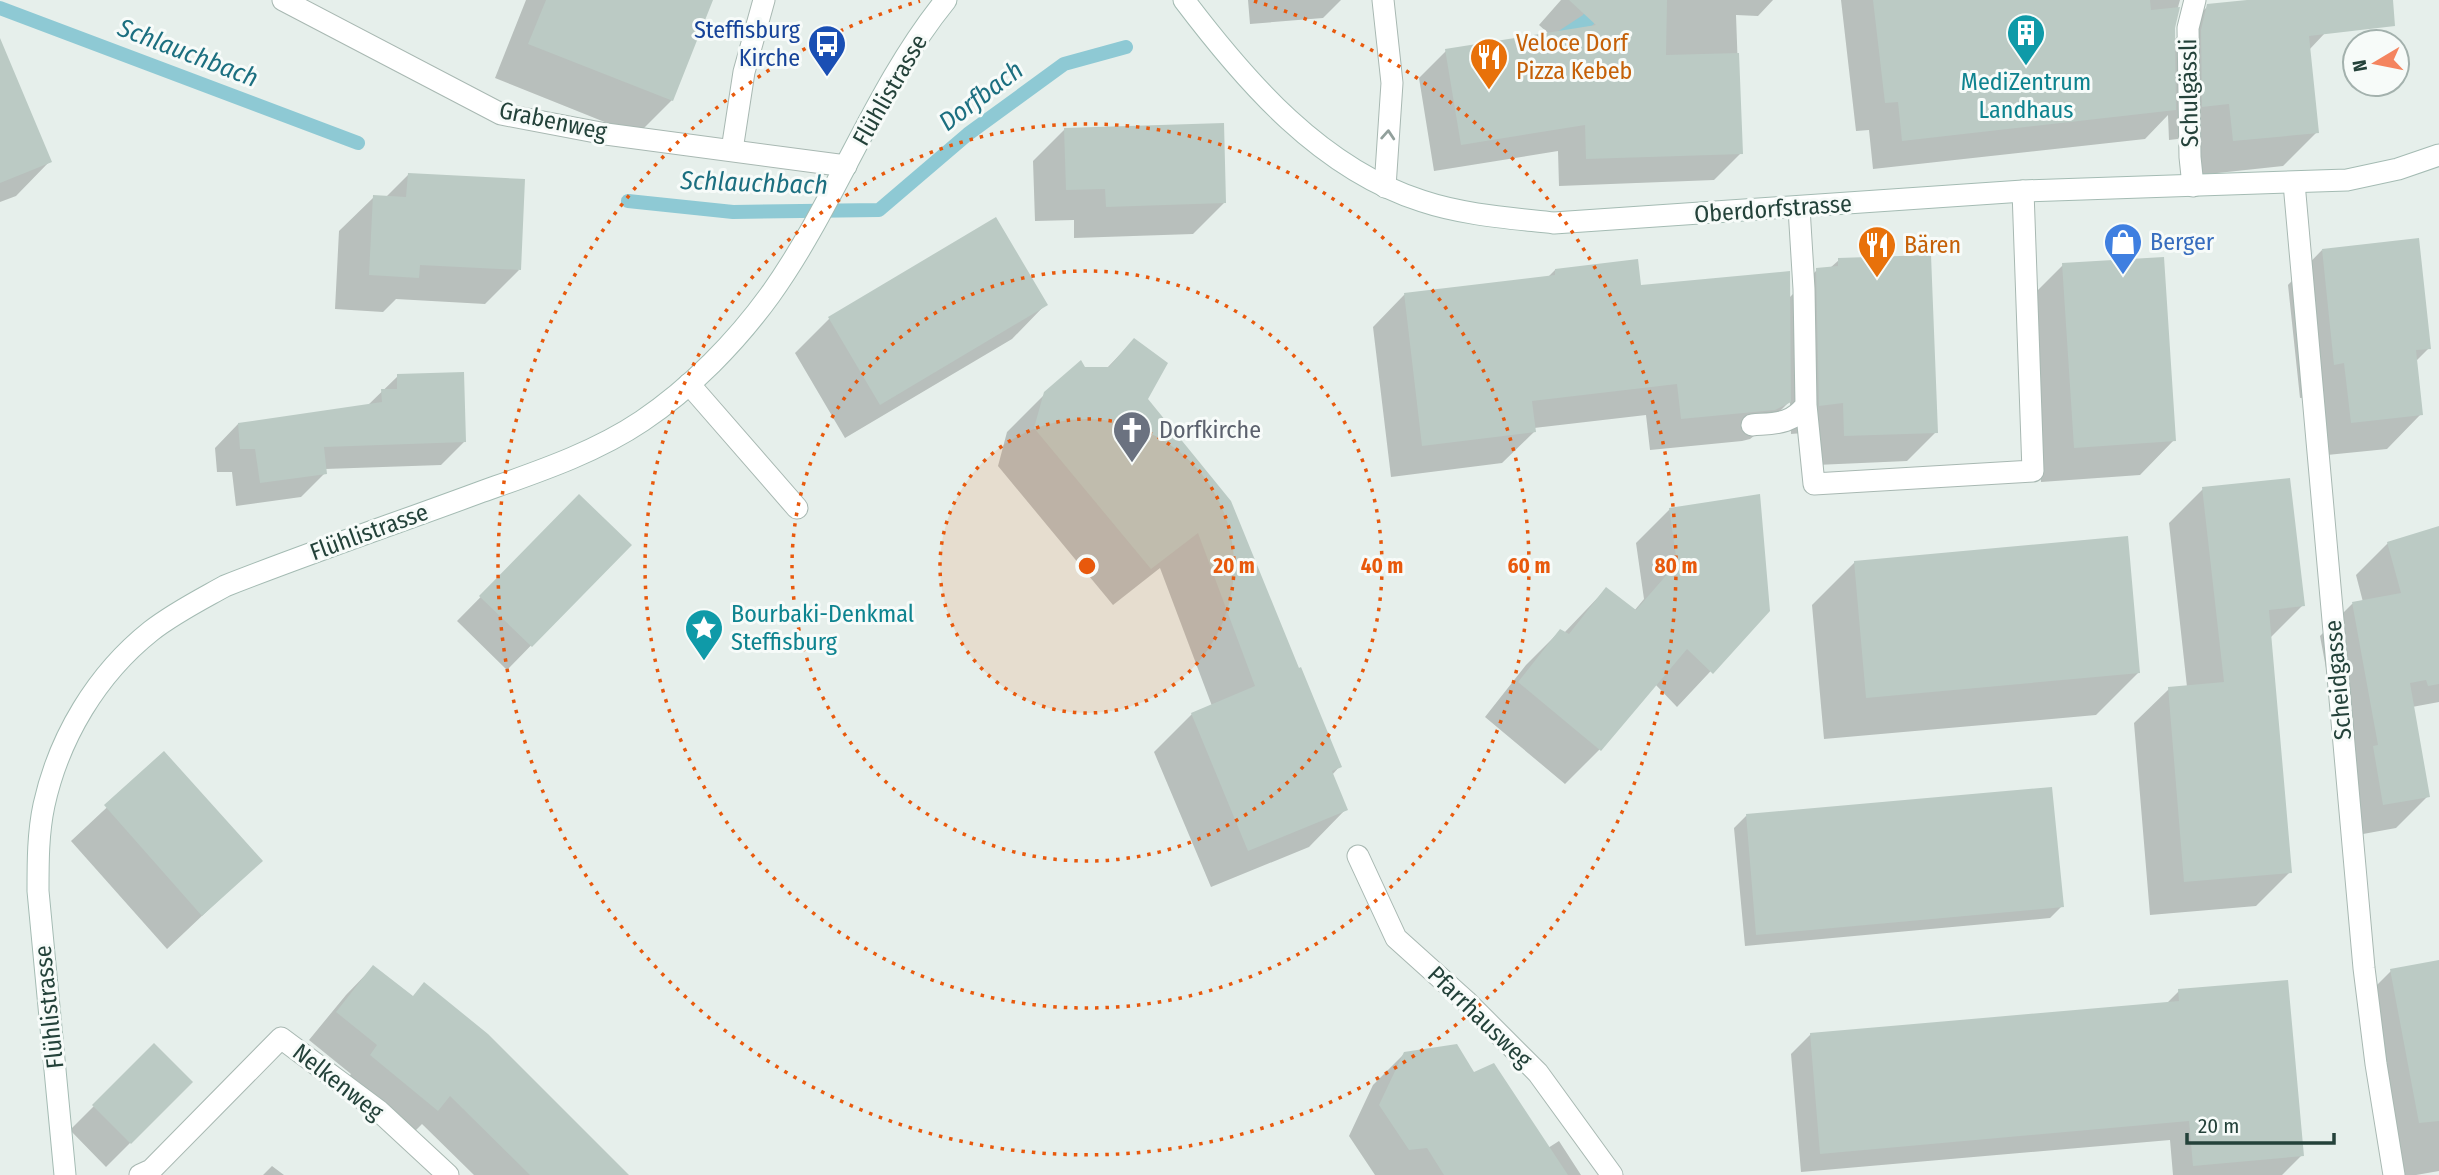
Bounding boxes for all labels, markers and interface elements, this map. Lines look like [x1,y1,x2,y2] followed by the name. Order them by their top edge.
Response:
[113,12,262,94] water label: Schlauchbach
[2005,12,2047,67] building icon: MediZentrum Landhaus
[694,16,801,72] place label: Steffisburg Kirche
[806,23,848,78] bus stop icon: Steffisburg Kirche
[2341,28,2411,98] north arrow
[847,29,933,151] street label: Flühlistrasse
[1516,29,1632,85] place label: Veloce Dorf Pizza Kebeb
[1468,36,1510,91] restaurant icon: Veloce Dorf Pizza Kebeb
[2174,38,2204,148] street label: Schulgässli
[933,54,1029,138] water label: Dorfbach
[2347,58,2372,73] text: N
[1961,68,2091,124] place label: MediZentrum Landhaus
[497,96,610,146] street label: Grabenweg
[1381,129,1396,140] one-way arrow
[679,165,828,201] water label: Schlauchbach
[1693,190,1853,228] street label: Oberdorfstrasse
[2102,221,2144,276] shop icon: Berger
[1856,224,1898,279] restaurant icon: Bären
[2150,228,2215,256] place label: Berger
[1904,231,1961,259] place label: Bären
[1111,409,1153,464] church icon: Dorfkirche
[1159,416,1261,444] place label: Dorfkirche
[306,498,432,566] street label: Flühlistrasse
[1212,553,1255,579] text: 20 m
[1361,553,1403,579] text: 40 m
[1508,553,1550,579] text: 60 m
[1655,553,1697,579] text: 80 m
[1075,554,1099,578] centre of rings
[731,600,914,656] place label: Bourbaki-Denkmal Steffisburg
[683,607,725,662] place icon: Bourbaki-Denkmal Steffisburg
[2319,619,2357,741] street label: Scheidgasse
[29,944,69,1070] street label: Flühlistrasse
[1422,960,1538,1074] street label: Pfarrhausweg
[287,1038,389,1126] street label: Nelkenweg
[2187,1102,2334,1146] scale bar
[2198,1113,2239,1139] text: 20 m

